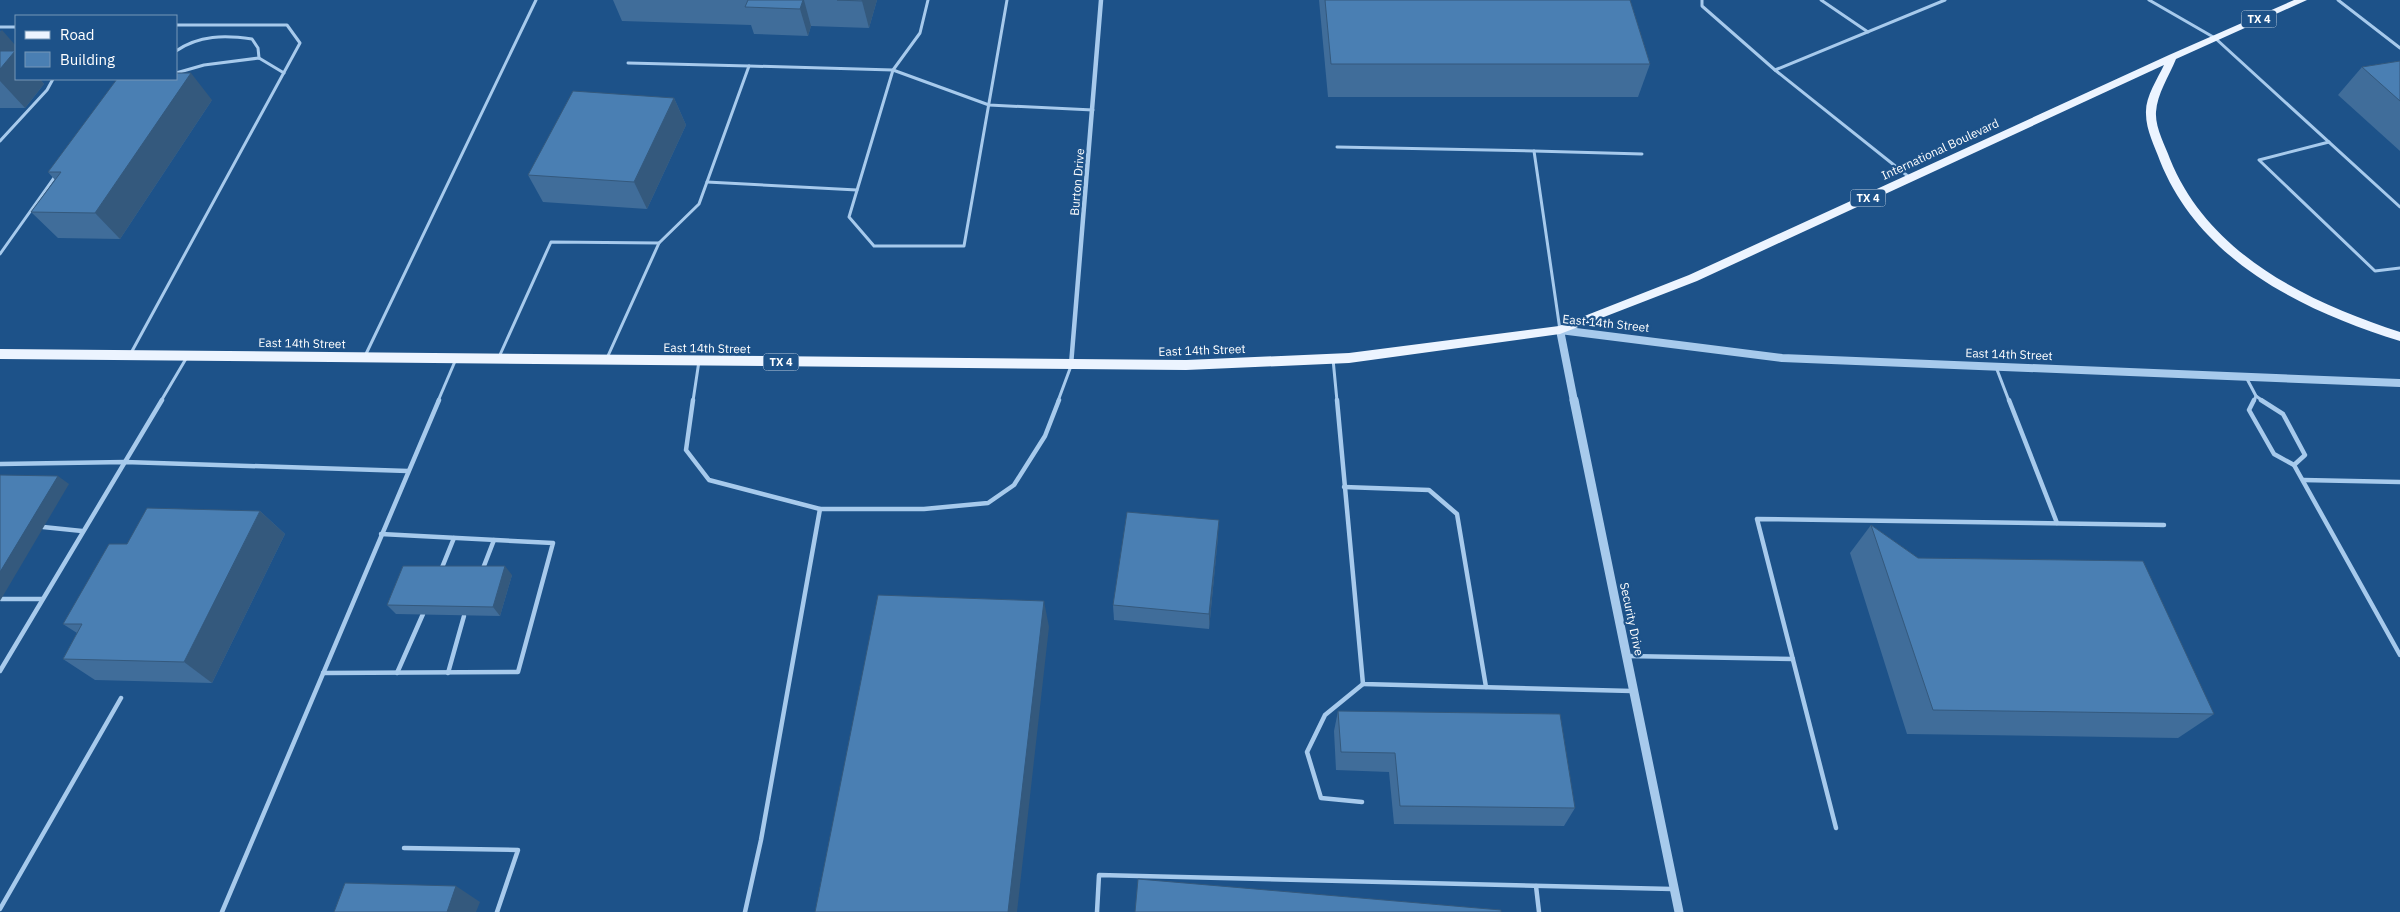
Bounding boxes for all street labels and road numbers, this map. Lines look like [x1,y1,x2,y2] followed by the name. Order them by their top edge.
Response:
[2242,10,2276,28] road number: TX 4
[1879,115,2001,183] street label: International Boulevard
[1067,147,1087,216] street label: Burton Drive
[1850,190,1886,207] road number: TX 4
[1562,311,1650,335] street label: East 14th Street
[258,335,346,351] street label: East 14th Street
[663,340,751,356] street label: East 14th Street
[1158,341,1246,359] street label: East 14th Street
[1965,345,2053,363] street label: East 14th Street
[764,354,798,371] road number: TX 4
[1617,581,1647,657] street label: Security Drive

